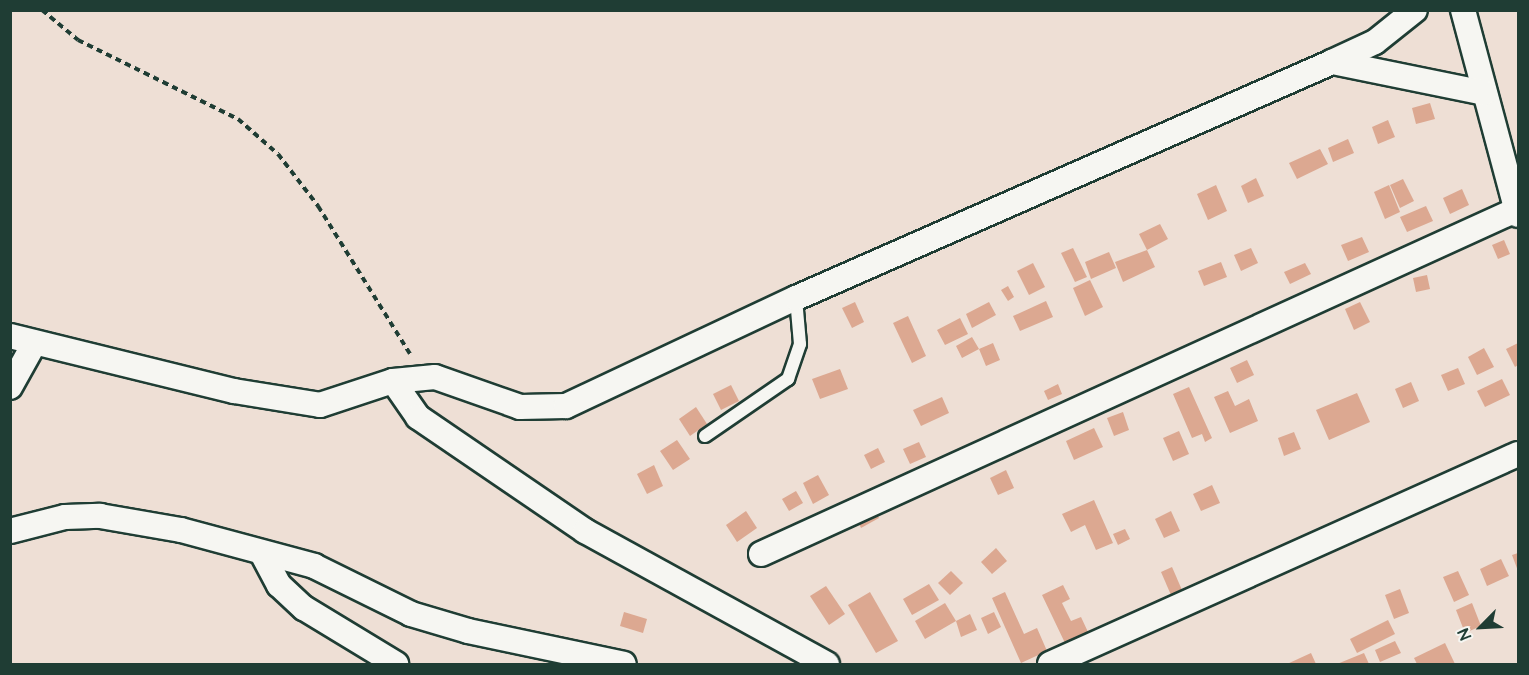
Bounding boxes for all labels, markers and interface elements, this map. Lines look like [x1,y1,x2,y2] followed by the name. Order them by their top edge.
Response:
[1451,597,1511,657] north arrow
[1452,625,1477,643] text: N

